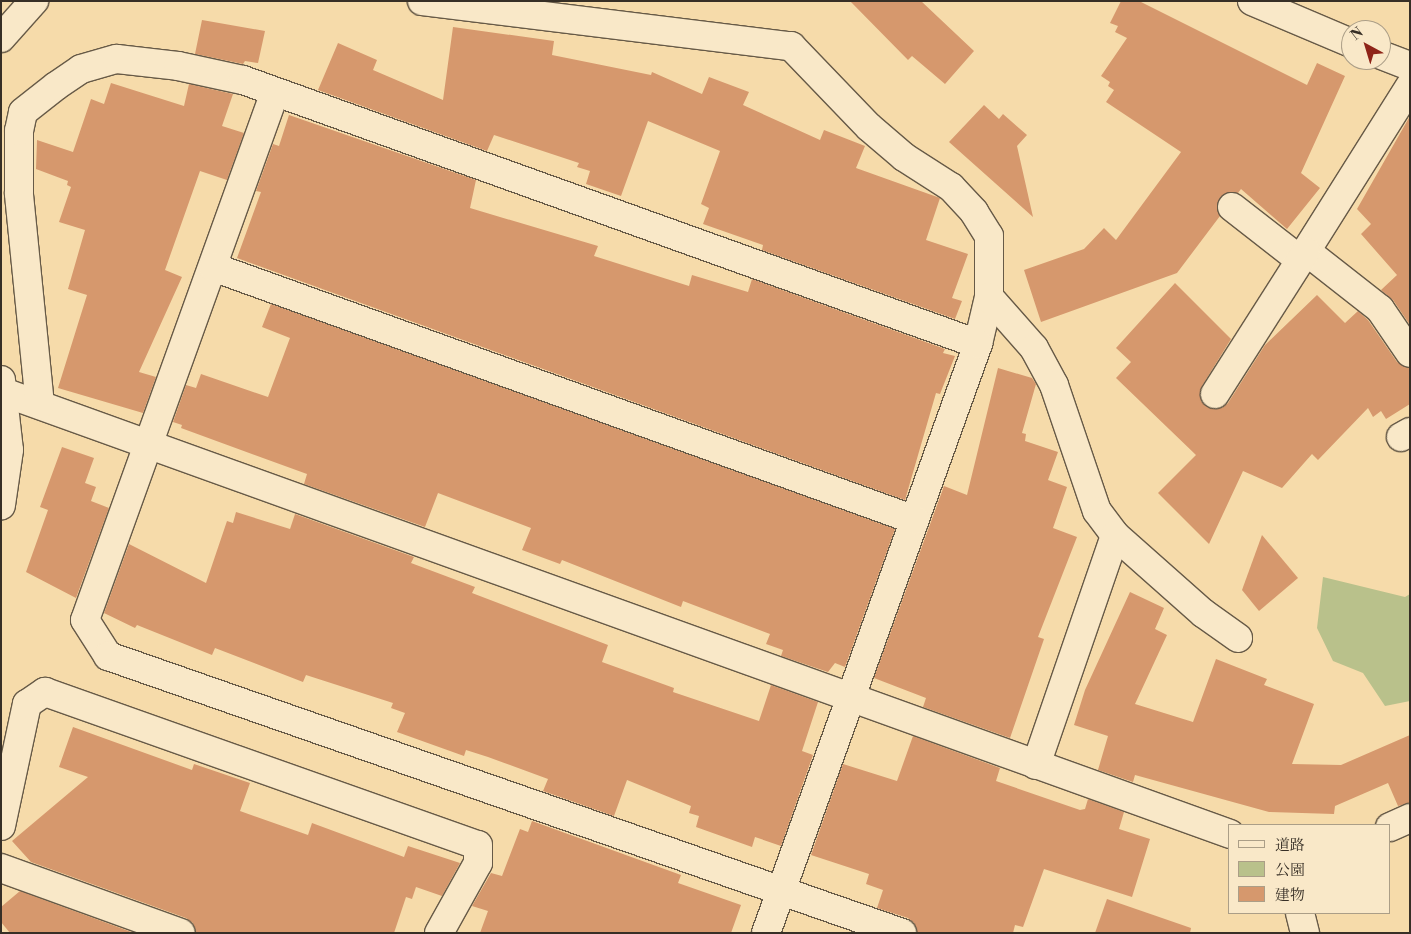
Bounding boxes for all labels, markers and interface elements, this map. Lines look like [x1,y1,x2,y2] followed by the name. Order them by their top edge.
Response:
[1341,20,1391,70] north arrow
[1347,24,1367,45] text: N
[1228,824,1391,914] legend
[1275,836,1305,855] text: 道路
[1275,861,1305,880] text: 公園
[1275,886,1305,905] text: 建物

